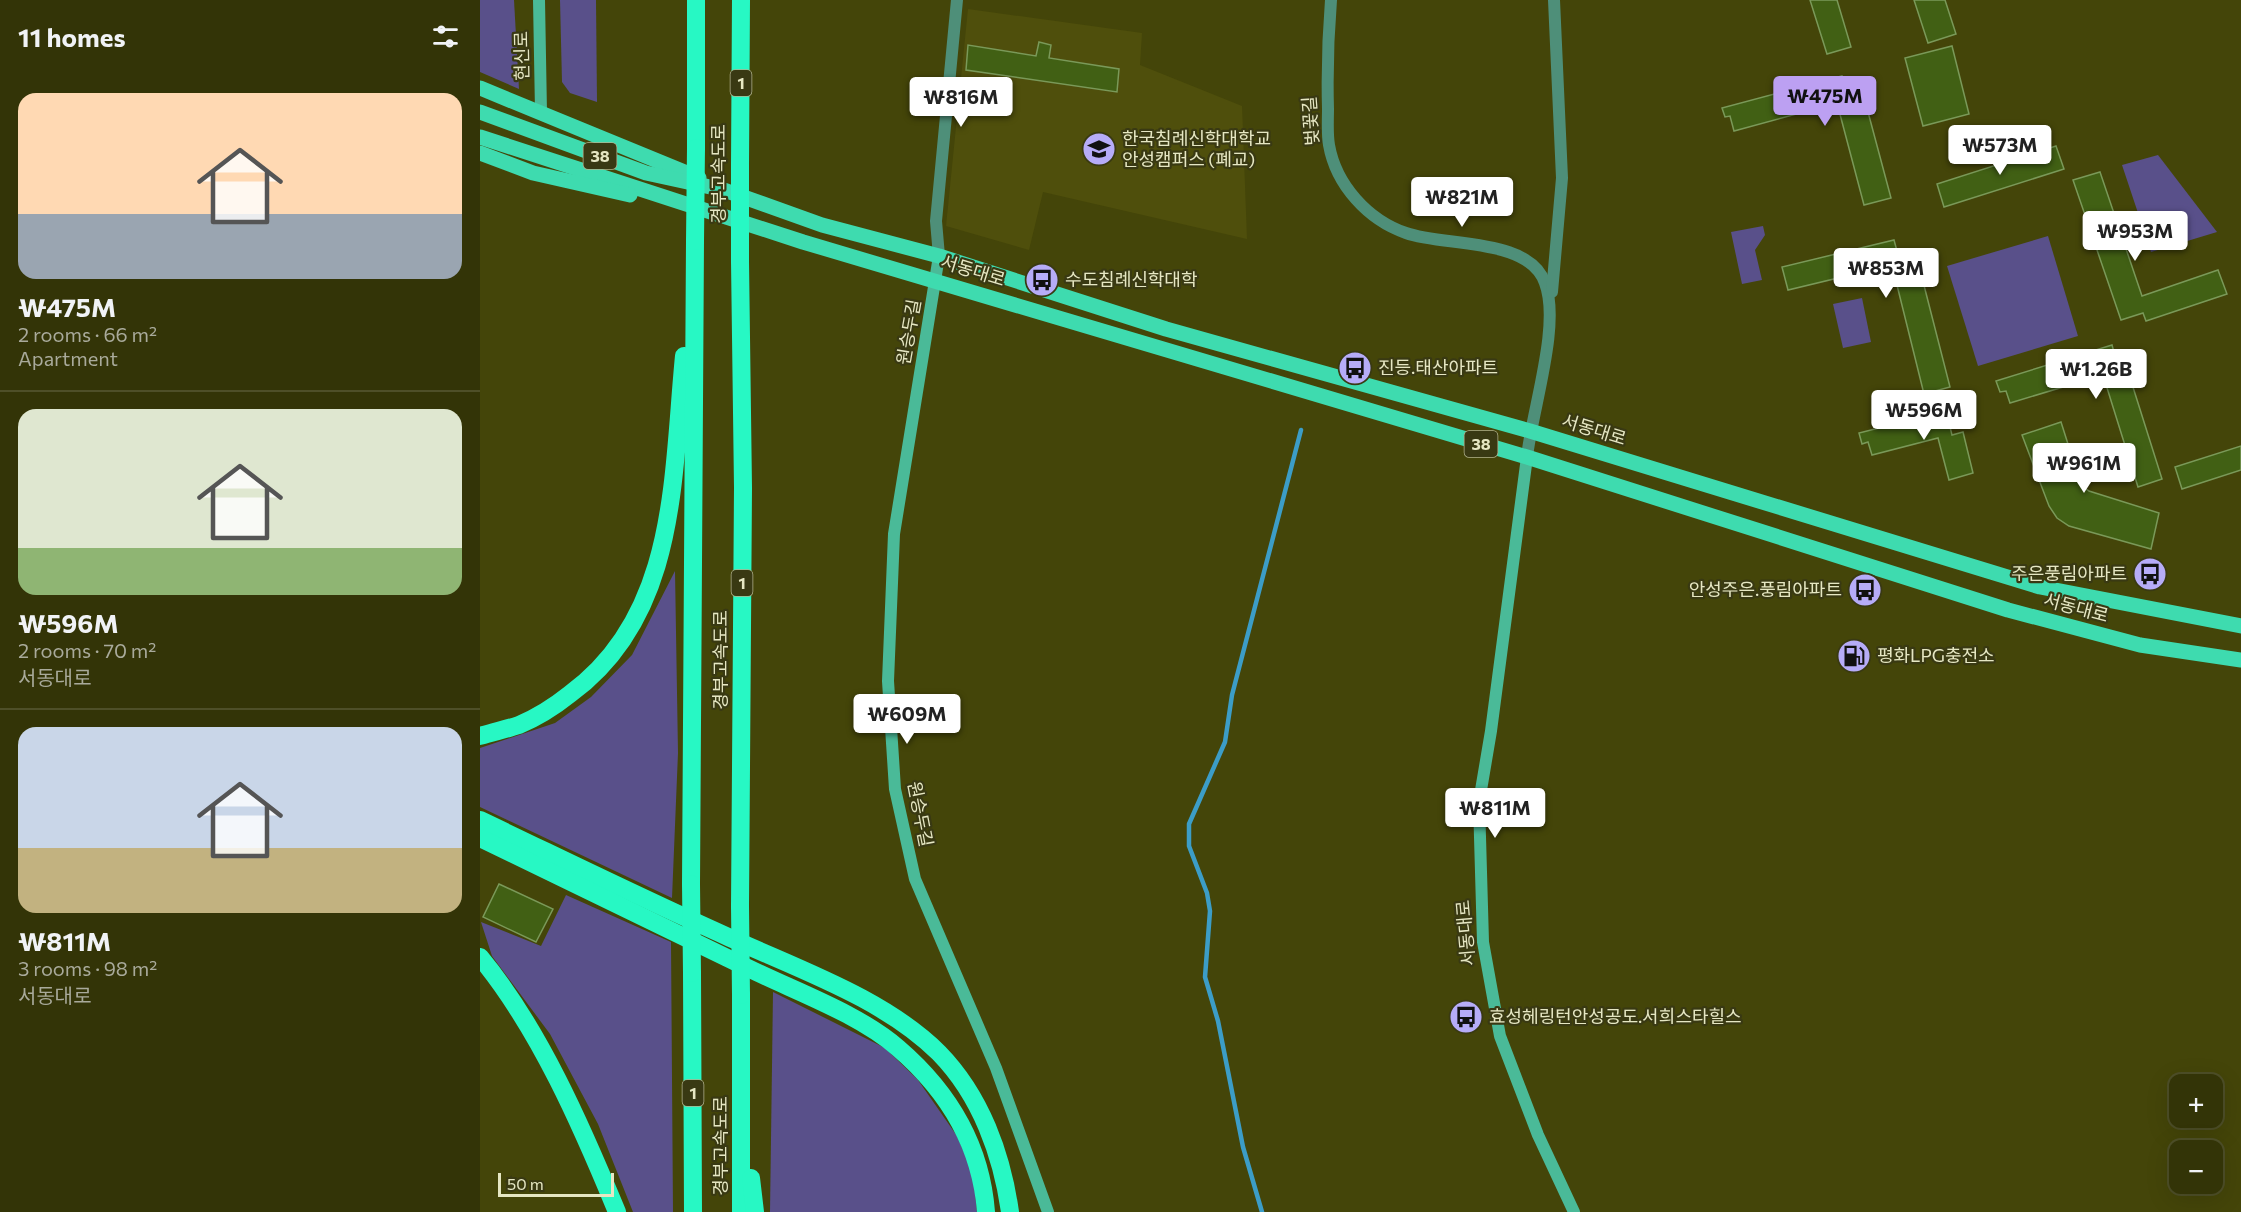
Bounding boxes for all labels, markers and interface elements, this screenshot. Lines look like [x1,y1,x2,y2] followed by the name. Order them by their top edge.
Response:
[429,20,462,53] icon: filters
[18,21,126,52] text: 11 homes
[510,31,532,81] street label: 현신로
[730,70,752,96] road number: 1
[1783,76,1867,127] pin: ₩475M
[919,77,1003,128] pin: ₩816M
[1787,83,1863,107] text: ₩475M
[924,84,998,108] text: ₩816M
[1297,96,1323,147] street label: 벚꽃길
[707,124,729,224] street label: 경부고속도로
[1958,125,2042,176] pin: ₩573M
[1122,127,1271,170] place label: 한국침례신학대학교 안성캠퍼스 (폐교)
[1081,131,1117,167] school or university icon: 한국침례신학대학교 안성캠퍼스 (폐교)
[186,132,294,240] icon: home
[1962,132,2038,156] text: ₩573M
[584,143,616,169] road number: 38
[1420,177,1504,228] pin: ₩821M
[1425,184,1499,208] text: ₩821M
[2093,211,2177,262] pin: ₩953M
[2097,218,2173,242] text: ₩953M
[1844,248,1928,299] pin: ₩853M
[938,250,1008,290] street label: 서동대로
[1848,255,1924,279] text: ₩853M
[1024,262,1060,298] bus stop icon: 수도침례신학대학
[1065,268,1197,290] place label: 수도침례신학대학
[18,291,116,322] text: ₩475M
[891,297,925,366] street label: 원승두길
[18,322,157,346] text: 2 rooms · 66 m²
[18,346,118,370] text: Apartment
[2047,349,2145,400] pin: ₩1.26B
[1337,350,1373,386] bus stop icon: 진등.태산아파트
[1378,356,1498,378] place label: 진등.태산아파트
[2060,356,2132,380] text: ₩1.26B
[1882,390,1966,441] pin: ₩596M
[1885,397,1963,421] text: ₩596M
[1559,409,1629,449] street label: 서동대로
[1464,431,1498,457] road number: 38
[2042,443,2126,494] pin: ₩961M
[186,448,294,556] icon: home
[2047,450,2121,474] text: ₩961M
[2132,556,2168,592] bus stop icon: 주은풍림아파트
[2011,562,2127,584] place label: 주은풍림아파트
[732,570,752,596] road number: 1
[1847,572,1883,608] bus stop icon: 안성주은.풍림아파트
[1689,578,1842,600] place label: 안성주은.풍림아파트
[2041,588,2111,626] street label: 서동대로
[18,607,118,638] text: ₩596M
[709,610,731,710] street label: 경부고속도로
[18,638,156,662] text: 2 rooms · 70 m²
[1836,638,1872,674] fuel station icon: 평화LPG충전소
[1877,644,1995,666] place label: 평화LPG충전소
[18,665,92,689] text: 서동대로
[865,694,949,745] pin: ₩609M
[867,701,947,725] text: ₩609M
[186,766,294,874] icon: home
[904,779,938,848] street label: 원승두길
[1453,788,1537,839] pin: ₩811M
[1459,795,1531,819] text: ₩811M
[1451,899,1479,967] street label: 서동대로
[18,925,111,956] text: ₩811M
[18,956,157,980] text: 3 rooms · 98 m²
[18,983,92,1007] text: 서동대로
[1448,999,1484,1035] bus stop icon: 효성헤링턴안성공도.서희스타힐스
[1489,1005,1742,1027] place label: 효성헤링턴안성공도.서희스타힐스
[2169,1074,2223,1194] map controls
[2169,1074,2223,1128] button: +
[682,1080,704,1106] road number: 1
[709,1096,731,1196] street label: 경부고속도로
[2169,1140,2223,1194] button: −
[498,1170,614,1198] scale bar
[507,1174,544,1193] text: 50 m

